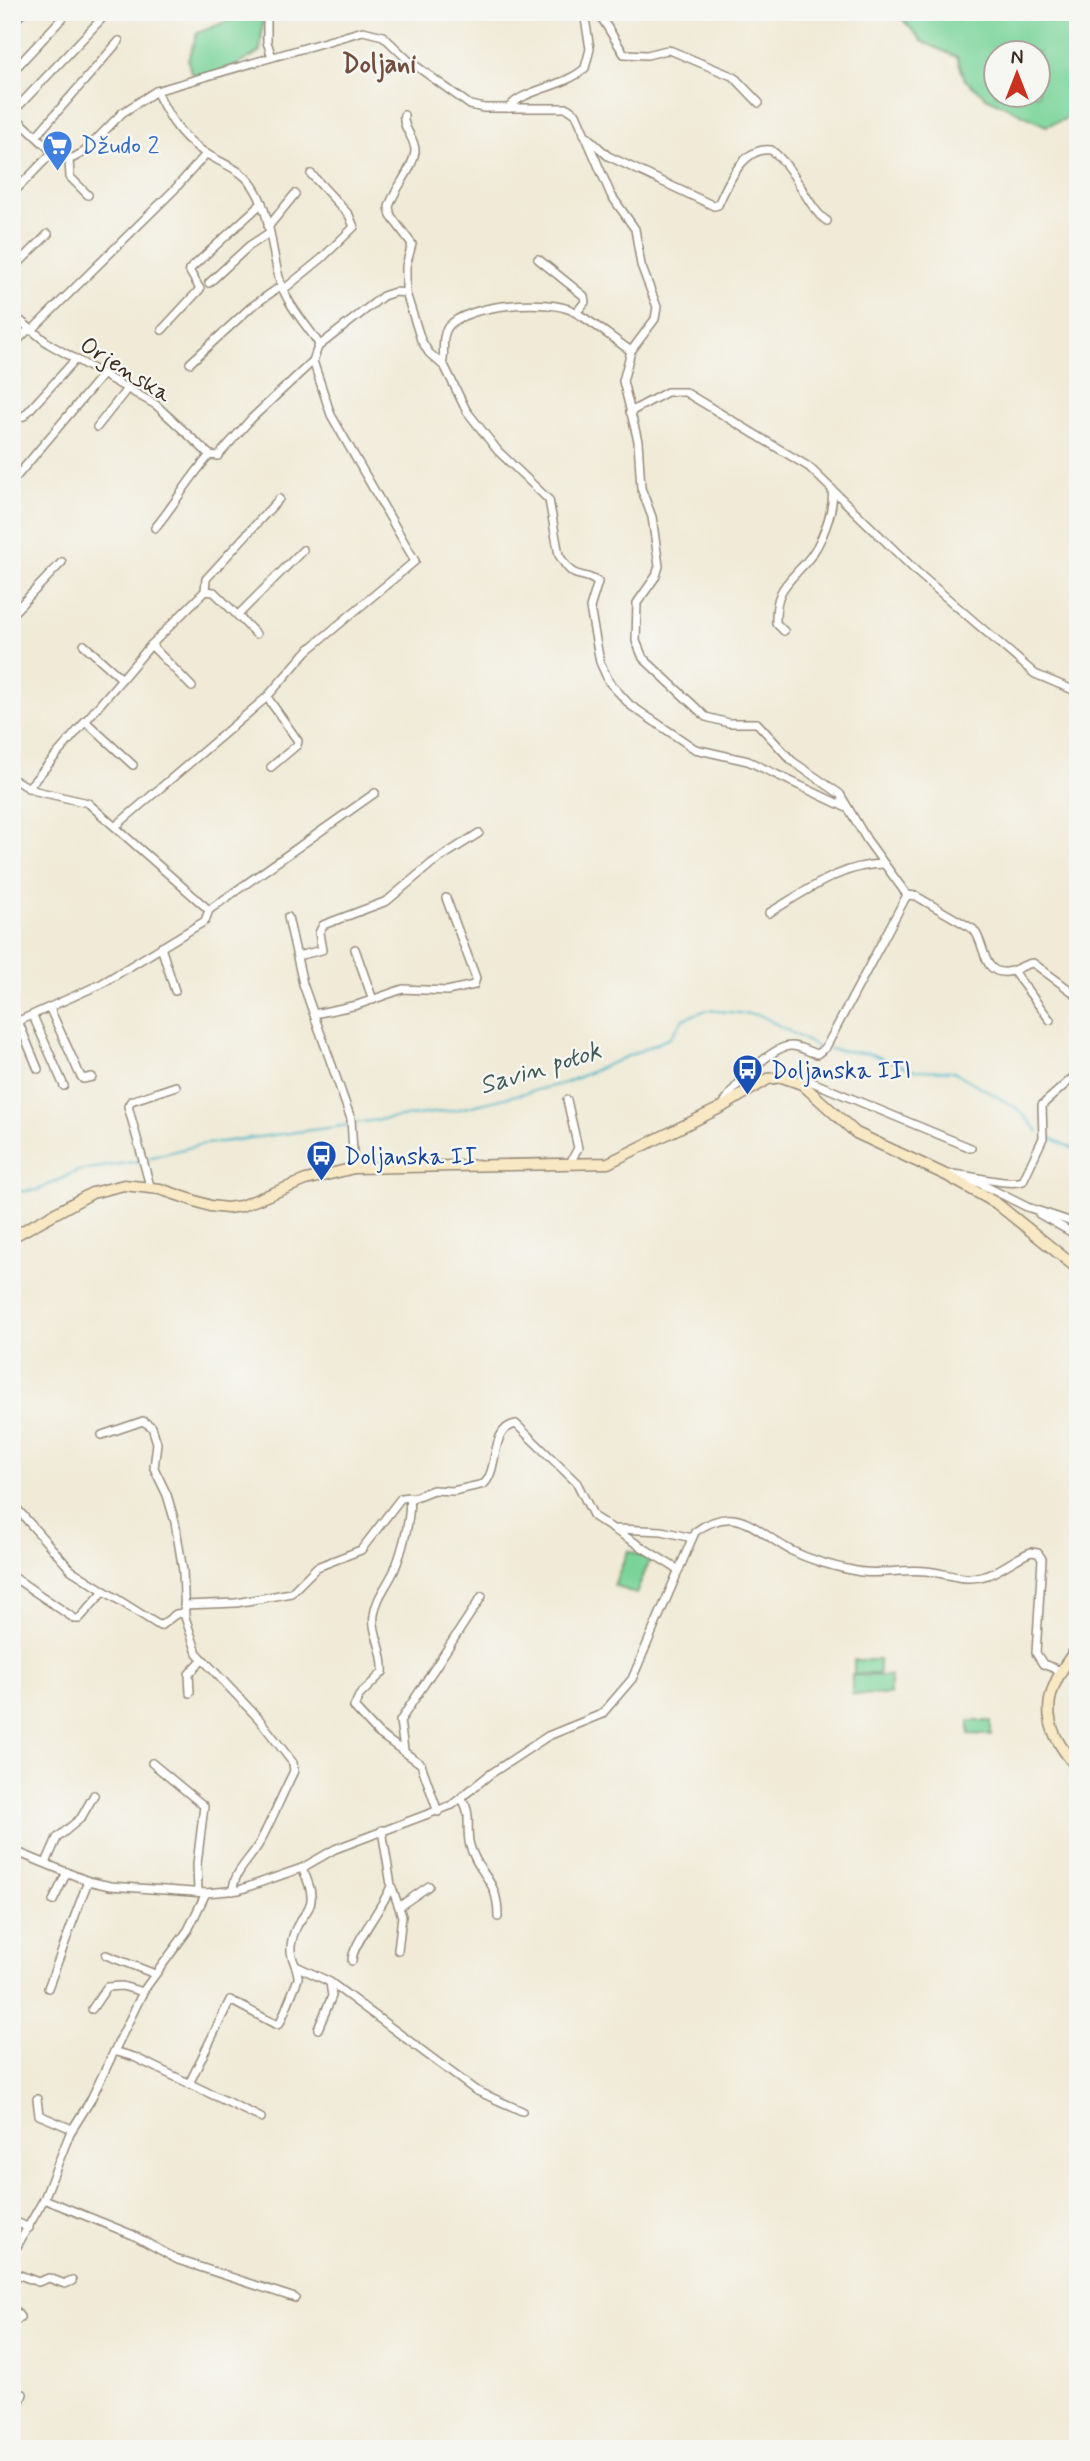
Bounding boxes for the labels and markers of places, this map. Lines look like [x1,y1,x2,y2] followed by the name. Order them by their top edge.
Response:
[41,128,75,172] supermarket icon: Džudo 2
[81,131,159,162] place label: Džudo 2
[731,1053,765,1097] bus stop icon: Doljanska III
[771,1056,911,1087] place label: Doljanska III
[304,1139,338,1183] bus stop icon: Doljanska II
[344,1142,477,1173] place label: Doljanska II

